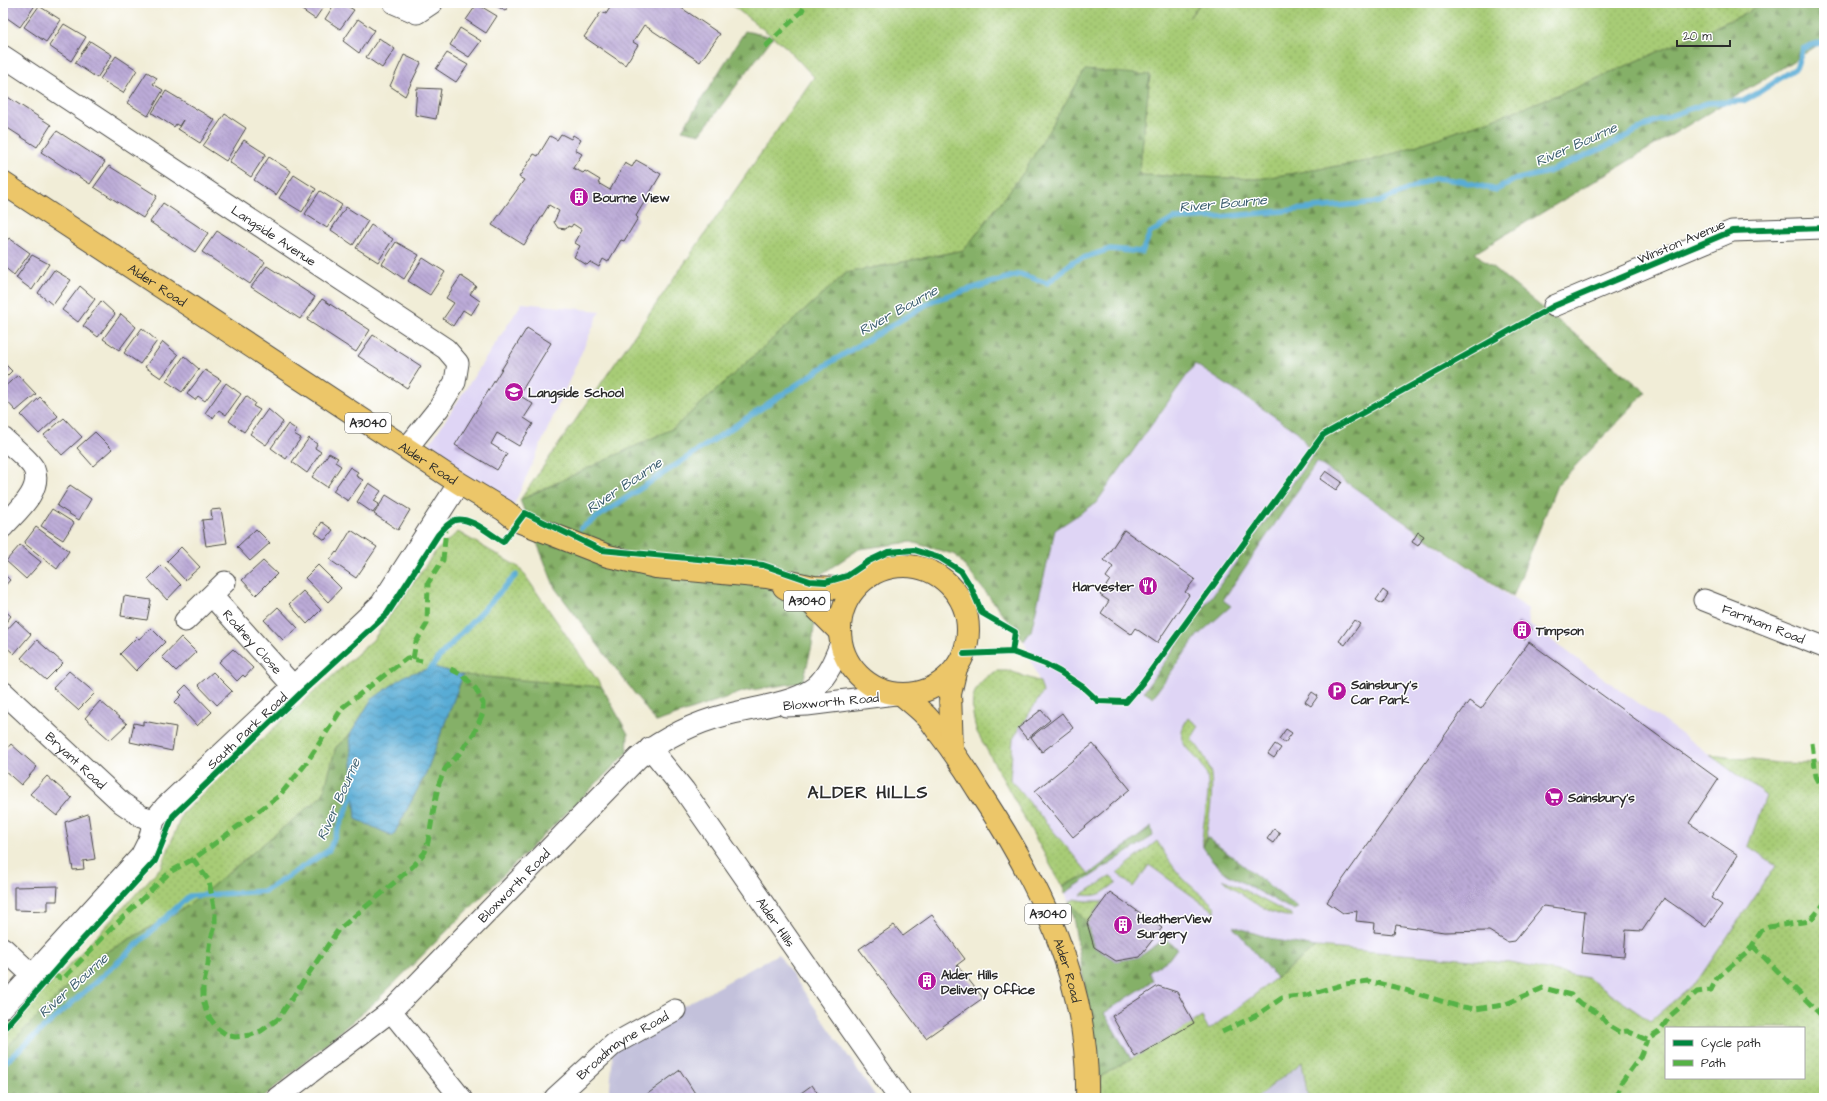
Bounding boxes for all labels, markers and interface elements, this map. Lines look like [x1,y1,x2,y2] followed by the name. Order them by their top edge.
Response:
[1677,22,1730,48] scale bar
[1683,28,1712,45] text: 20 m
[1532,117,1622,172] water label: River Bourne
[568,186,590,208] building icon: Bourne View
[593,189,670,207] place label: Bourne View
[1179,190,1269,218] water label: River Bourne
[227,201,320,271] street label: Langside Avenue
[1635,215,1728,269] street label: Winston Avenue
[124,260,190,311] street label: Alder Road
[855,280,943,341] water label: River Bourne
[503,381,525,403] school or university icon: Langside School
[528,384,624,404] place label: Langside School
[345,413,391,433] road number: A3040
[395,438,461,490] street label: Alder Road
[583,452,668,519] water label: River Bourne
[1137,575,1159,597] restaurant icon: Harvester
[1073,578,1135,596] place label: Harvester
[784,591,830,611] road number: A3040
[1719,600,1808,649] street label: Farnham Road
[218,606,286,678] street label: Rodney Close
[1511,619,1533,641] building icon: Timpson
[1535,622,1584,641] place label: Timpson
[1350,676,1418,709] place label: Sainsbury's Car Park
[1326,680,1348,702] parking icon: Sainsbury's Car Park
[203,689,292,773] street label: South Park Road
[782,689,880,715] street label: Bloxworth Road
[41,728,110,794] street label: Bryant Road
[312,754,366,843] water label: River Bourne
[807,781,929,805] district label: ALDER HILLS
[1543,786,1565,808] supermarket icon: Sainsbury's
[1567,789,1635,808] place label: Sainsbury's
[474,845,555,927] street label: Bloxworth Road
[752,894,799,951] street label: Alder Hills
[1025,904,1071,924] road number: A3040
[1136,910,1213,945] place label: HeatherView Surgery
[1112,914,1134,936] building icon: HeatherView Surgery
[1048,936,1085,1005] street label: Alder Road
[34,948,114,1022] water label: River Bourne
[941,966,1035,1000] place label: Alder Hills Delivery Office
[916,970,938,992] building icon: Alder Hills Delivery Office
[573,1007,672,1084] street label: Broadmayne Road
[1665,1027,1805,1079] legend
[1701,1035,1760,1053] text: Cycle path
[1701,1055,1726,1072] text: Path

